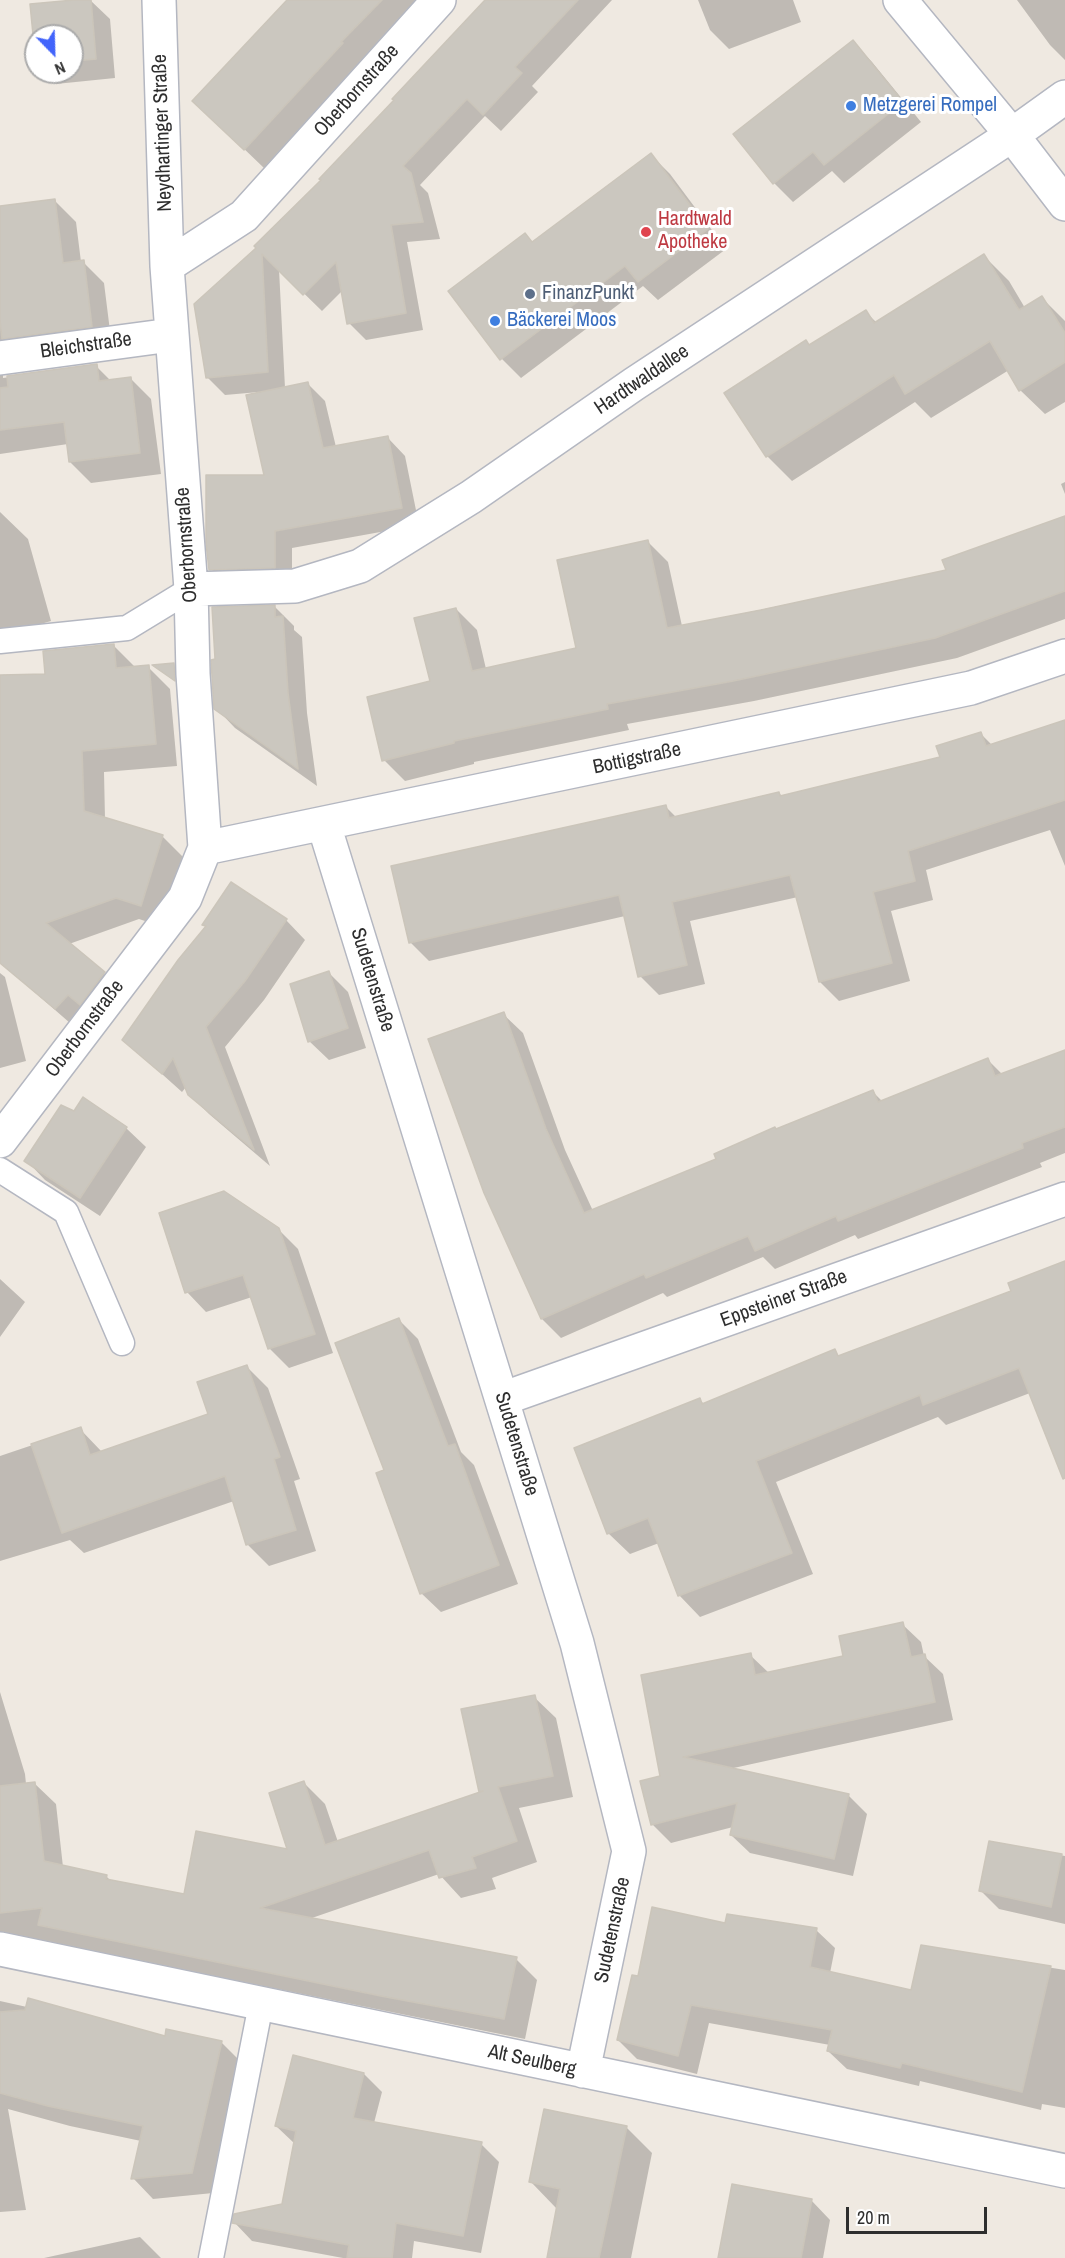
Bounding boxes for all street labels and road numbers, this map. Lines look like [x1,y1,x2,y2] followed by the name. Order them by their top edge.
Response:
[309,40,405,142] street label: Oberbornstraße
[148,54,178,212] street label: Neydhartinger Straße
[39,328,133,364] street label: Bleichstraße
[590,340,694,420] street label: Hardtwaldallee
[171,486,203,604] street label: Oberbornstraße
[591,738,683,780] street label: Bottigstraße
[345,925,399,1035] street label: Sudetenstraße
[41,976,129,1082] street label: Oberbornstraße
[717,1265,851,1333] street label: Eppsteiner Straße
[489,1389,543,1499] street label: Sudetenstraße
[590,1875,636,1985] street label: Sudetenstraße
[486,2040,578,2082] street label: Alt Seulberg

